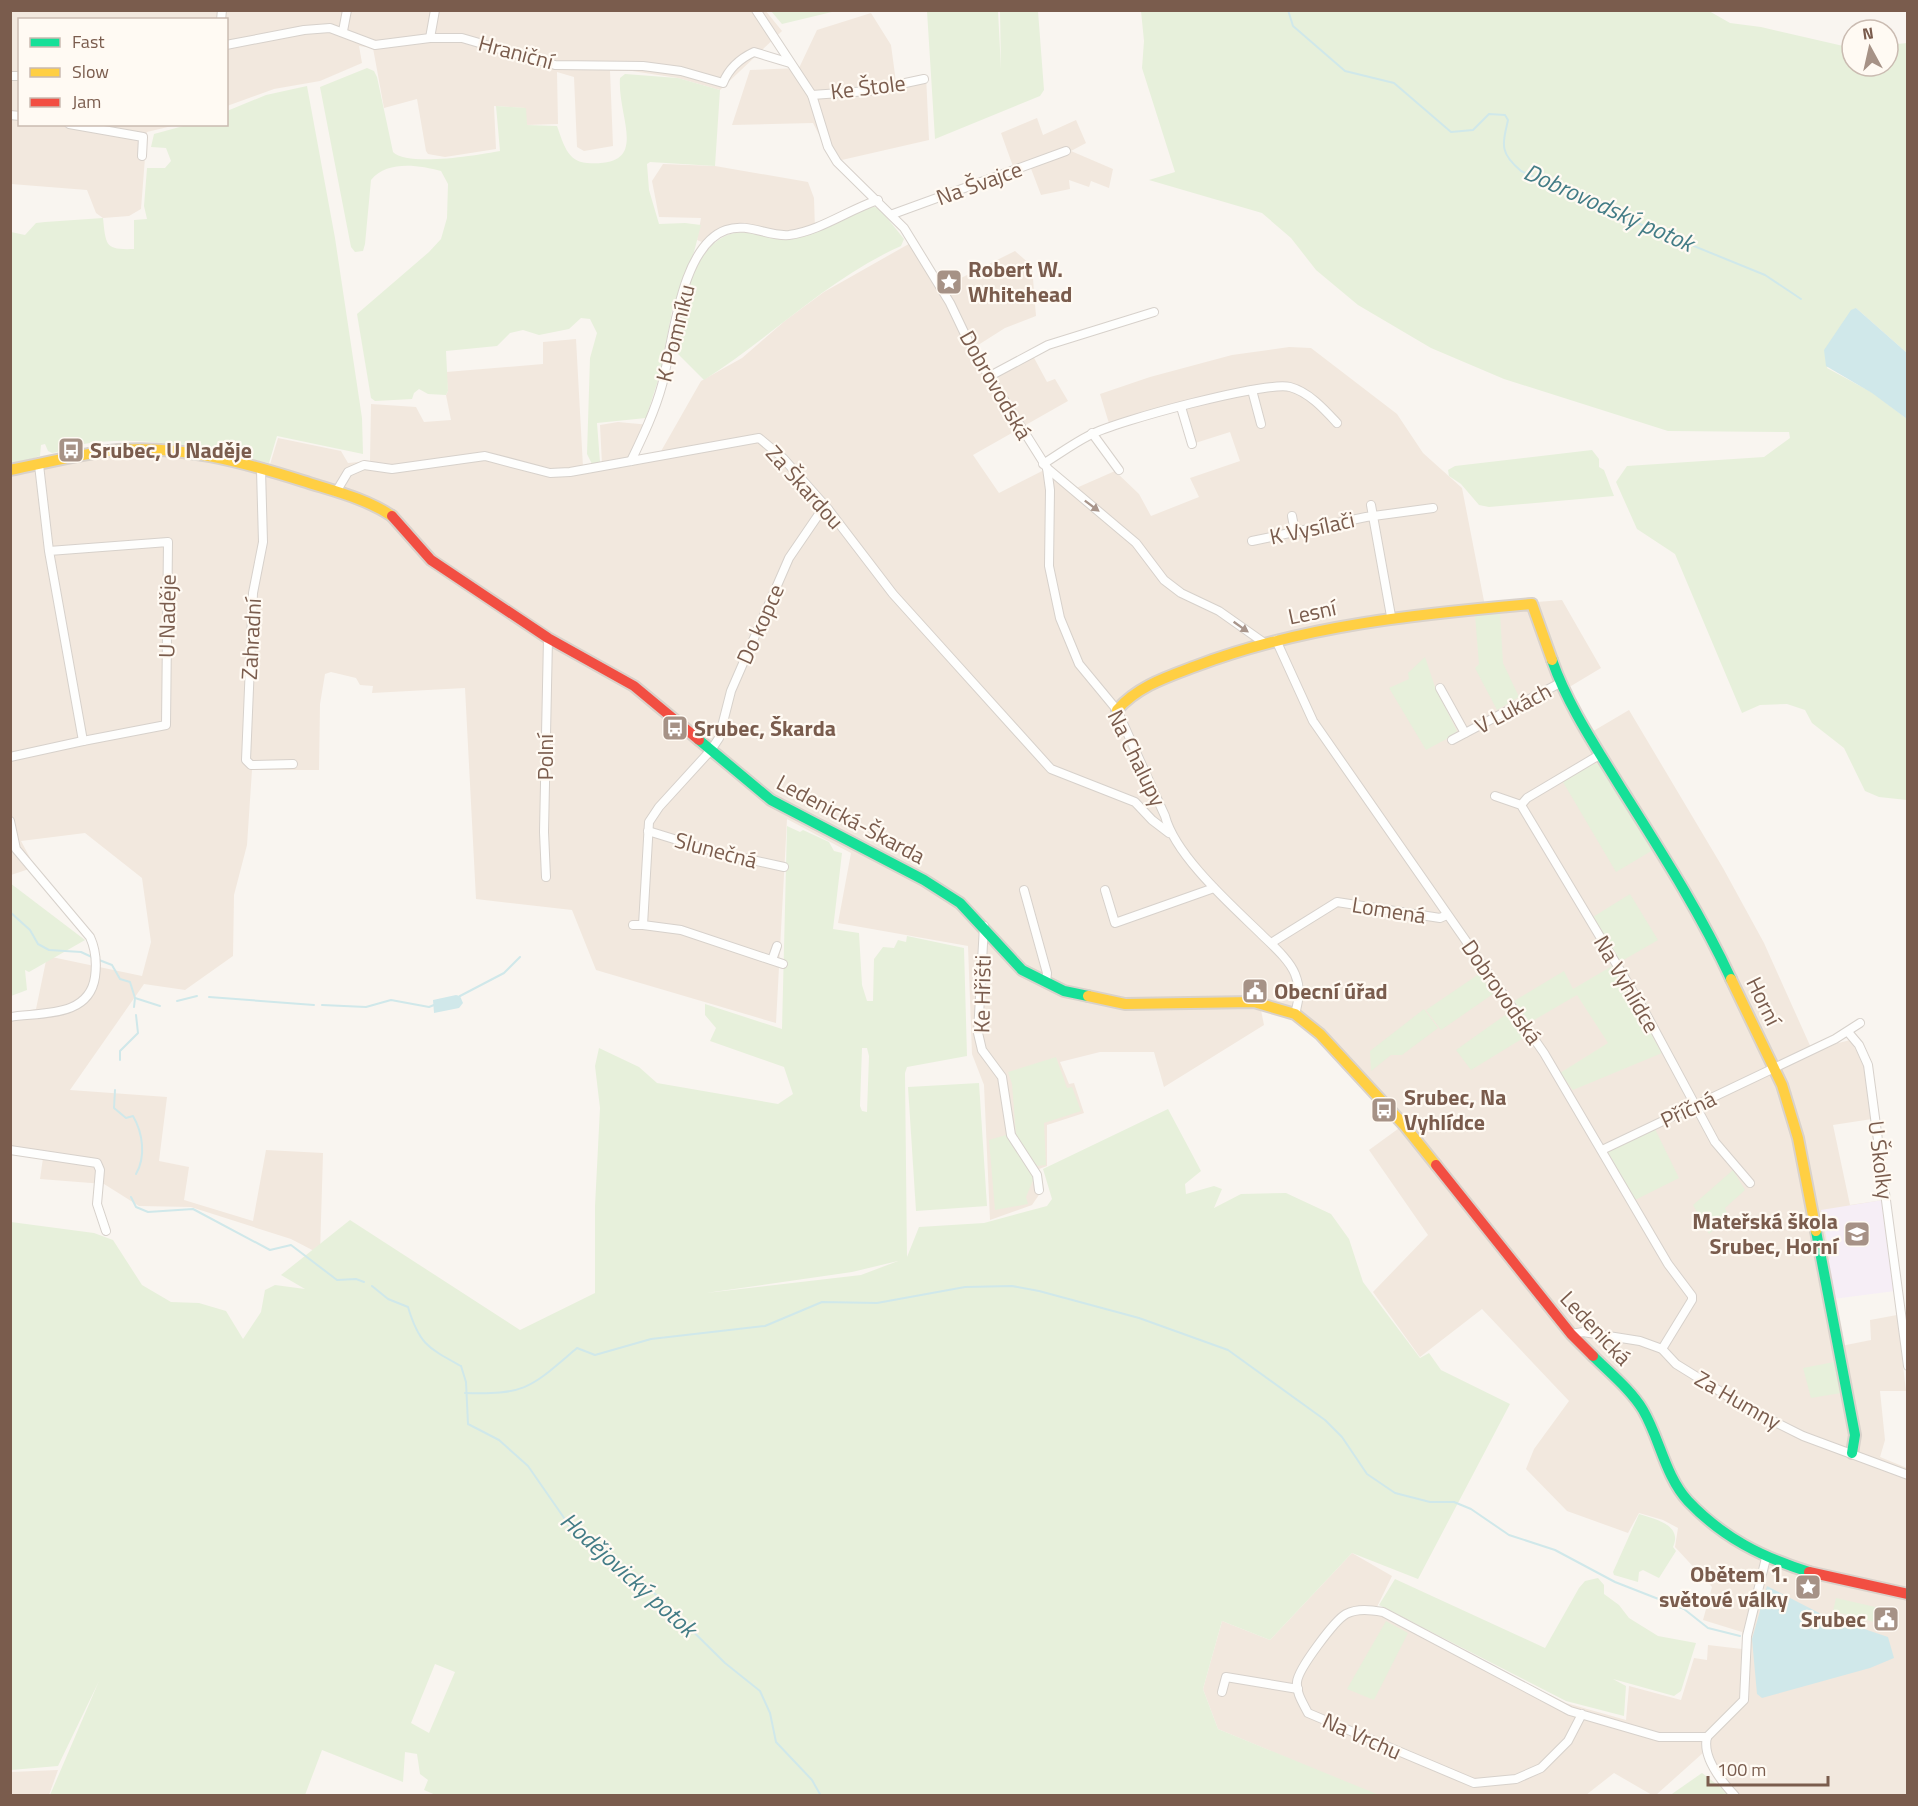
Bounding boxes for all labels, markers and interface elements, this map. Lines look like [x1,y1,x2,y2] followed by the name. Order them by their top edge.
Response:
[18,18,228,126] legend
[1840,18,1900,78] north arrow
[1861,20,1875,46] text: N
[475,26,559,79] street label: Hraniční
[72,28,105,55] text: Fast
[72,58,109,85] text: Slow
[829,66,907,108] street label: Ke Štole
[72,88,101,115] text: Jam
[931,152,1027,214] street label: Na Švajce
[1518,153,1703,262] water label: Dobrovodský potok
[968,252,1072,311] place label: Robert W. Whitehead
[934,267,964,297] place icon: Robert W. Whitehead
[646,281,704,385] street label: K Pomníku
[951,324,1041,446] street label: Dobrovodská
[90,433,252,467] place label: Srubec, U Naděje
[56,435,86,465] bus stop icon: Srubec, U Naděje
[758,437,852,537] street label: Za Škardou
[1083,500,1099,512] one-way arrow
[1266,502,1358,554] street label: K Vysílači
[149,574,185,658] street label: U Naděje
[727,578,793,670] street label: Do kopce
[1285,590,1341,634] street label: Lesní
[232,595,270,681] street label: Zahradní
[1233,621,1249,633] one-way arrow
[1469,674,1557,742] street label: V Lukách
[1099,704,1175,813] street label: Na Chalupy
[694,711,836,745] place label: Srubec, Škarda
[660,713,690,743] bus stop icon: Srubec, Škarda
[528,732,562,780] street label: Polní
[770,765,932,873] street label: Ledenická-Škarda
[671,823,761,877] street label: Slunečná
[1350,887,1428,933] street label: Lomená
[1585,929,1669,1039] street label: Na Vyhlídce
[1453,932,1551,1052] street label: Dobrovodská
[964,955,1000,1033] street label: Ke Hřišti
[1738,971,1791,1033] street label: Horní
[1274,974,1388,1008] place label: Obecní úřad
[1240,976,1270,1006] public building icon: Obecní úřad
[1404,1080,1506,1139] place label: Srubec, Na Vyhlídce
[1655,1081,1721,1137] street label: Příčná
[1369,1095,1399,1125] bus stop icon: Srubec, Na Vyhlídce
[1859,1119,1903,1202] street label: U Školky
[1692,1204,1840,1263] place label: Mateřská škola Srubec, Horní
[1842,1219,1872,1249] school or university icon: Mateřská škola Srubec, Horní
[1552,1283,1640,1373] street label: Ledenická
[1688,1362,1788,1439] street label: Za Humny
[553,1503,708,1647] water label: Hodějovický potok
[1659,1557,1788,1616] place label: Obětem 1. světové války
[1793,1572,1823,1602] place icon: Obětem 1. světové války
[1801,1602,1866,1636] place label: Srubec
[1871,1604,1901,1634] public building icon: Srubec
[1317,1703,1407,1769] street label: Na Vrchu
[1708,1749,1828,1787] scale bar
[1717,1756,1766,1783] text: 100 m

